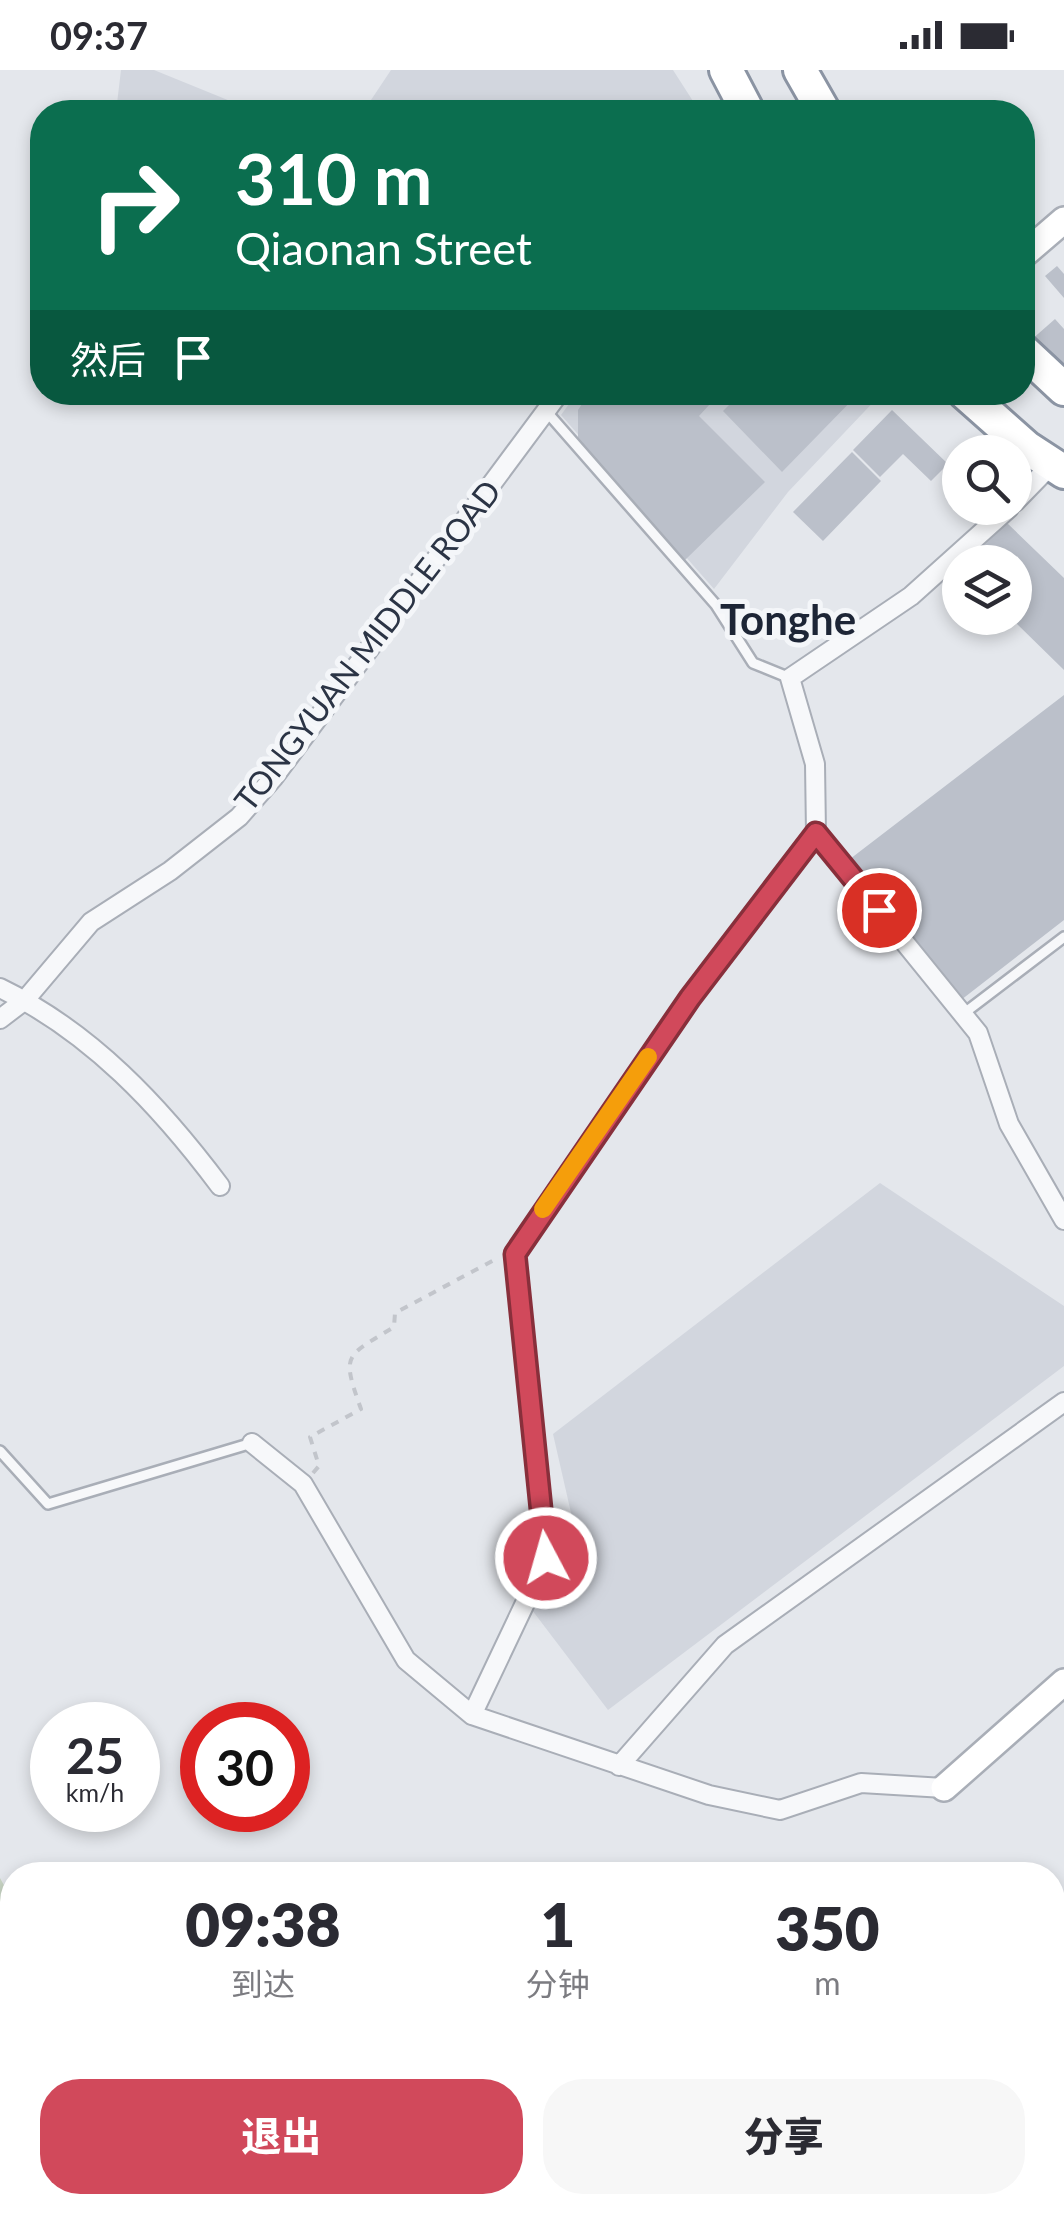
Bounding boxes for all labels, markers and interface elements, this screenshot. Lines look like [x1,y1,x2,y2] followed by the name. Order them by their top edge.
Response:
[50,12,148,58] text: 09:37
[235,136,432,220] text: 310 m
[70,140,200,270] icon: right
[235,221,532,275] text: Qiaonan Street
[166,330,221,385] icon: arrive
[70,336,146,382] text: 然后
[942,435,1032,635] map controls
[942,435,1032,525] button: search
[225,472,508,818] street label: TONGYUAN MIDDLE ROAD
[942,545,1032,635] button: layers
[720,594,856,644] district label: Tonghe
[837,868,922,953] pin
[852,883,907,938] icon: arrive
[494,1506,598,1610] position arrow
[180,1702,310,1832] speed limit sign: 30
[66,1725,124,1785] text: 25
[66,1777,124,1807] text: km/h
[185,1888,340,1960] text: 09:38
[540,1888,575,1960] text: 1
[775,1892,880,1964] text: 350
[814,1963,841,2002] text: m
[231,1964,295,2003] text: 到达
[526,1964,590,2003] text: 分钟
[40,2079,523,2194] button: 退出
[543,2079,1025,2194] button: 分享

